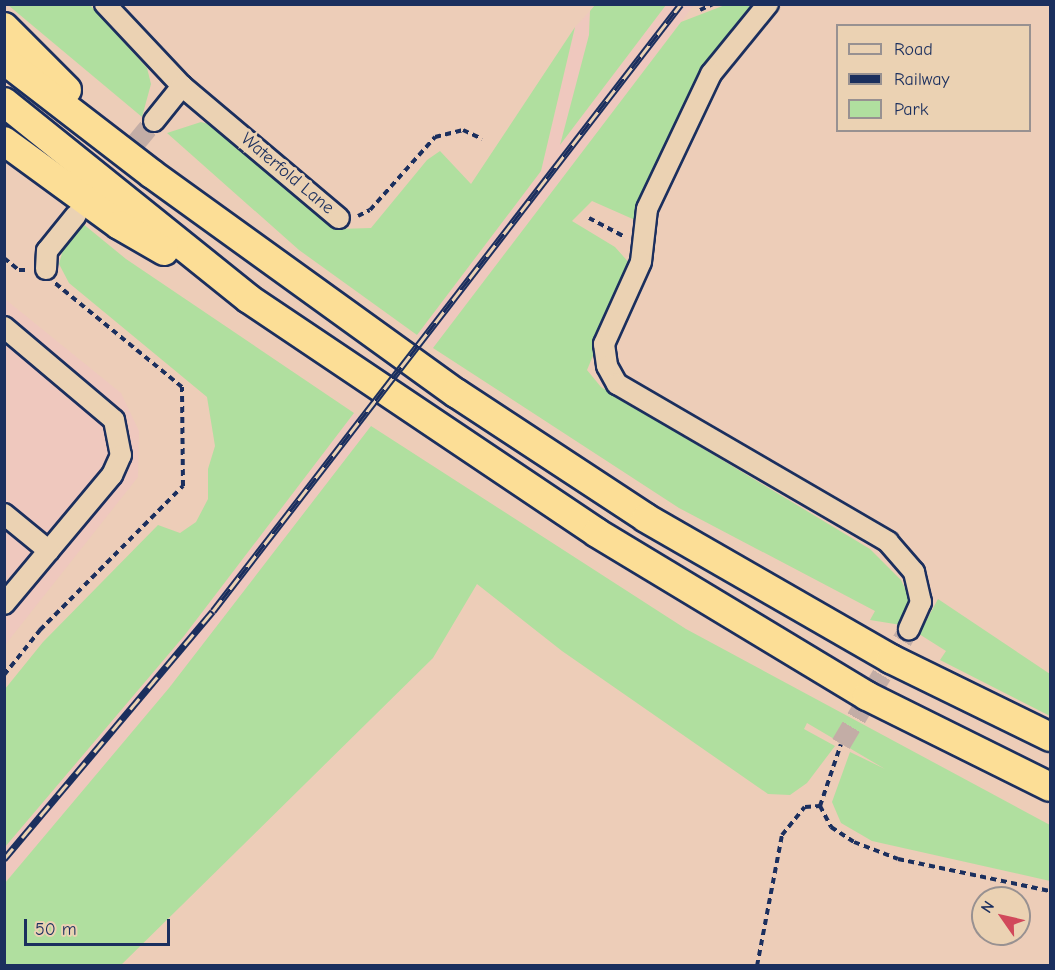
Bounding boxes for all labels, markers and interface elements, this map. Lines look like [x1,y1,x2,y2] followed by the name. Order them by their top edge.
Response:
[836,24,1031,132] legend
[894,39,933,60] text: Road
[894,69,950,90] text: Railway
[894,99,928,120] text: Park
[236,129,338,219] street label: Waterfold Lane
[971,886,1031,946] north arrow
[977,898,998,916] text: N
[27,907,172,945] scale bar
[35,919,77,940] text: 50 m

